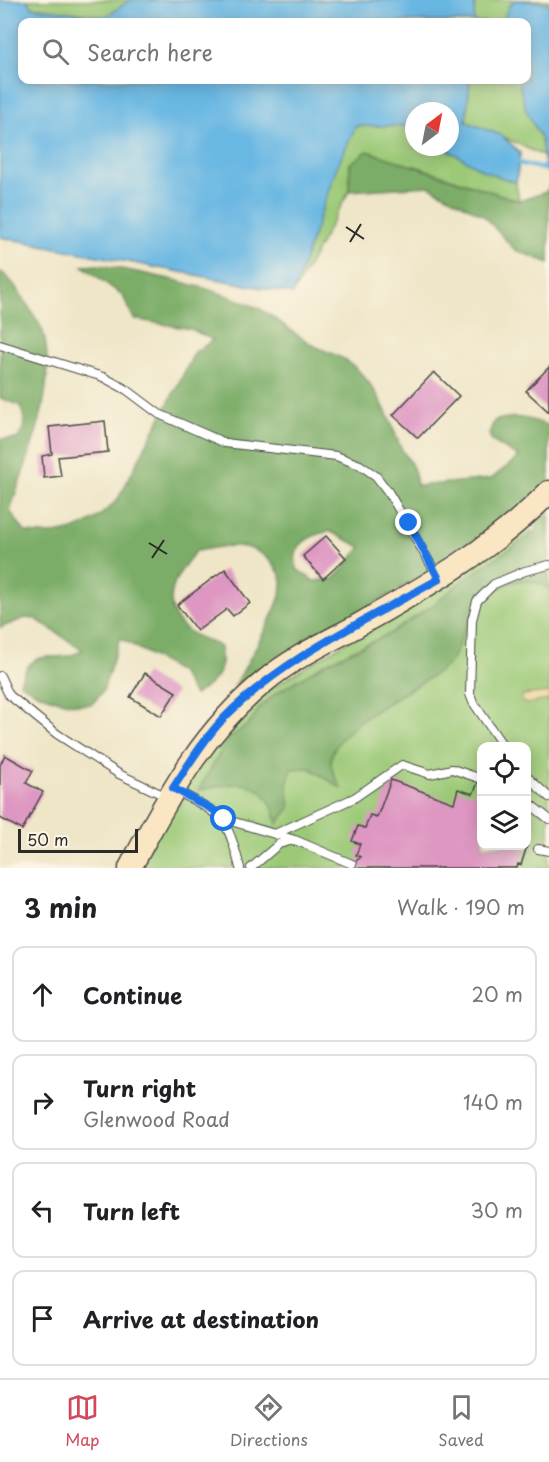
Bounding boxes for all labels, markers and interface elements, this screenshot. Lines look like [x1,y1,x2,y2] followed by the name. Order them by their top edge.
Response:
[18,18,531,84] search box
[39,35,72,68] icon: search
[87,35,213,68] text: Search here
[405,102,459,156] north arrow
[395,509,421,535] route end
[477,742,531,850] map controls
[477,742,531,796] button: locate
[477,796,531,850] button: layers
[210,805,236,831] route start
[18,826,138,854] scale bar
[27,827,68,851] text: 50 m
[24,888,97,927] text: 3 min
[397,892,525,922] text: Walk · 190 m
[26,978,59,1011] icon: ahead
[83,978,182,1011] text: Continue
[471,979,523,1009] text: 20 m
[83,1071,196,1104] text: Turn right
[26,1086,59,1119] icon: right
[463,1087,523,1117] text: 140 m
[83,1104,230,1134] text: Glenwood Road
[26,1194,59,1227] icon: left
[83,1194,180,1227] text: Turn left
[470,1195,523,1225] text: 30 m
[26,1302,59,1335] icon: arrive
[83,1302,319,1335] text: Arrive at destination
[65,1391,99,1451] tab: Map
[230,1391,308,1451] tab: Directions
[438,1391,484,1451] tab: Saved

